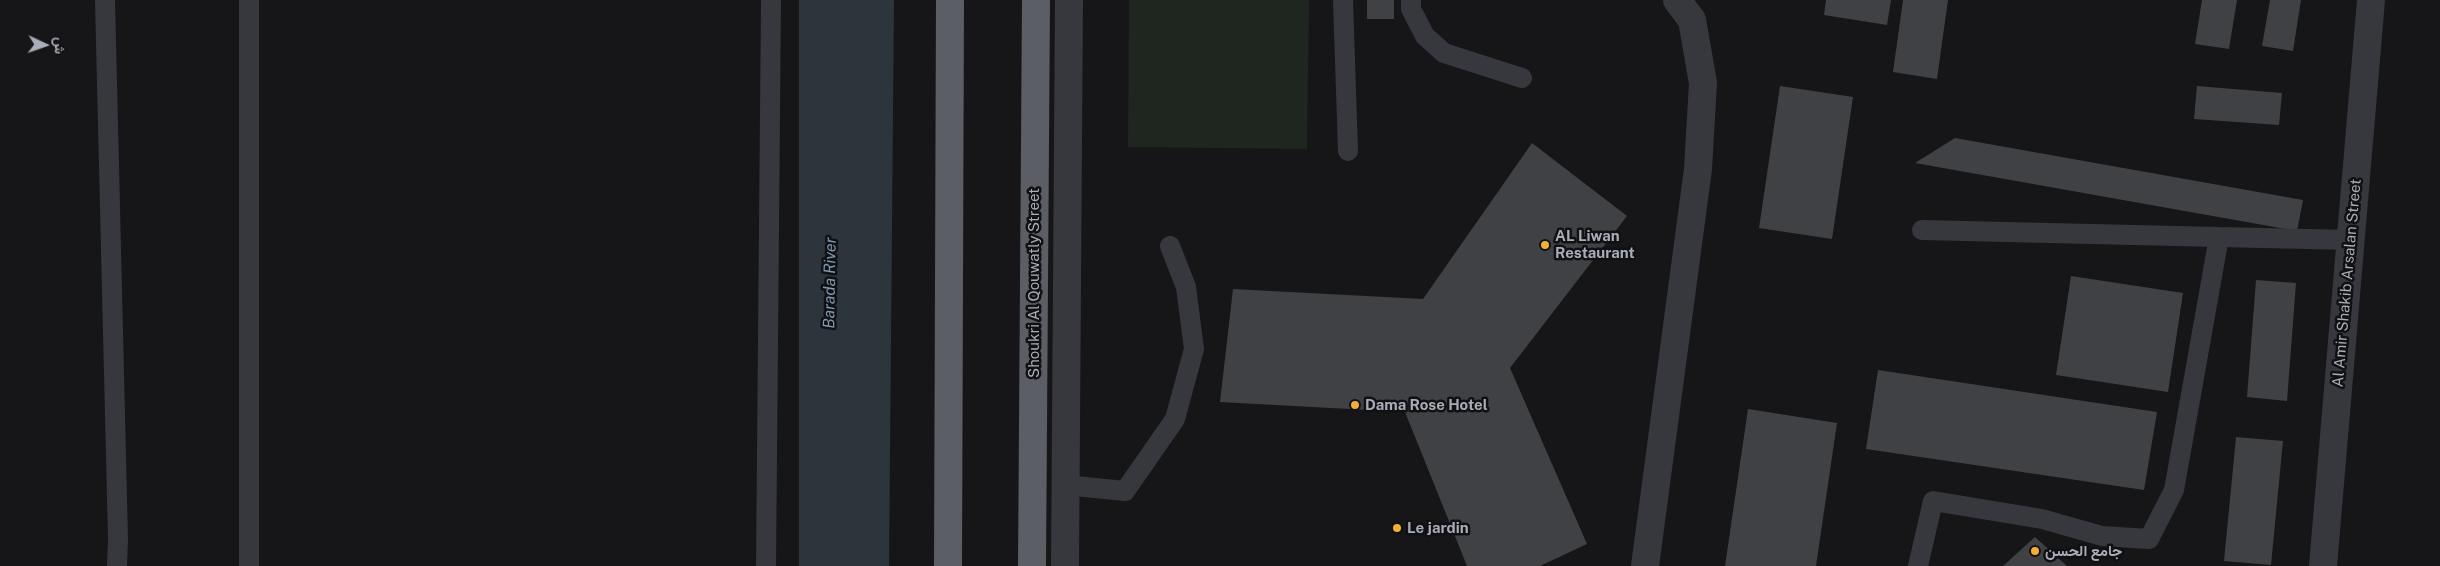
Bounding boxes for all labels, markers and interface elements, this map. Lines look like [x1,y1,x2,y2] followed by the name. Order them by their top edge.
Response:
[20,20,70,70] north arrow
[52,37,68,55] text: ش
[2329,178,2365,388] street label: Al Amir Shakib Arsalan Street
[1025,188,1043,378] street label: Shoukri Al Qouwatly Street
[1555,227,1635,262] place label: AL Liwan Restaurant
[820,237,840,329] water label: Barada River
[1539,239,1551,251] marker: AL Liwan Restaurant
[1365,396,1488,414] place label: Dama Rose Hotel
[1349,399,1361,411] marker: Dama Rose Hotel
[1407,519,1469,537] place label: Le jardin
[1391,522,1403,534] marker: Le jardin
[2045,542,2122,560] place label: جامع الحسن
[2029,545,2041,557] marker: جامع الحسن

